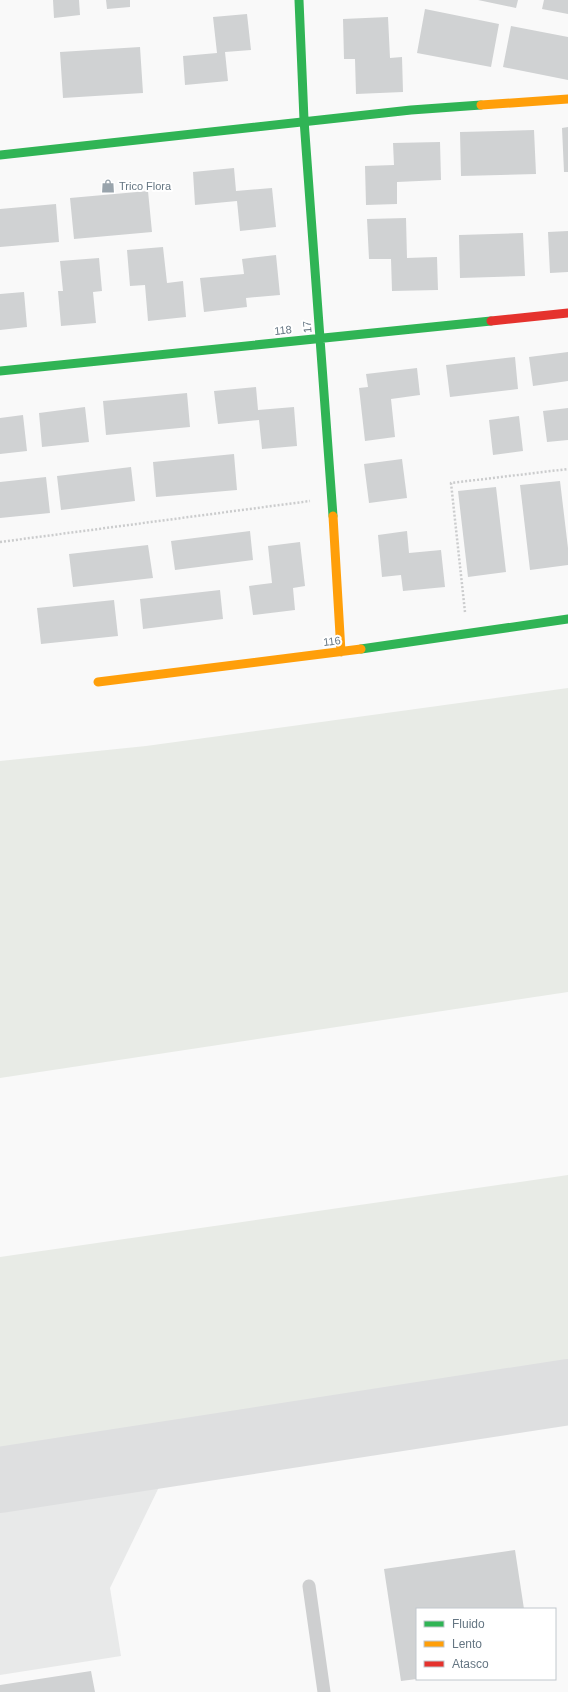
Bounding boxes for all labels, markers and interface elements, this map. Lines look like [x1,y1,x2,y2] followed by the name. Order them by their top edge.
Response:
[100,178,116,194] shop icon: Trico Flora
[119,180,172,192] place label: Trico Flora
[301,320,313,334] street label: 17
[274,323,292,337] street label: 118
[323,634,341,648] street label: 116
[416,1608,556,1680] legend
[452,1617,485,1631] text: Fluido
[452,1637,482,1651] text: Lento
[452,1657,489,1671] text: Atasco

